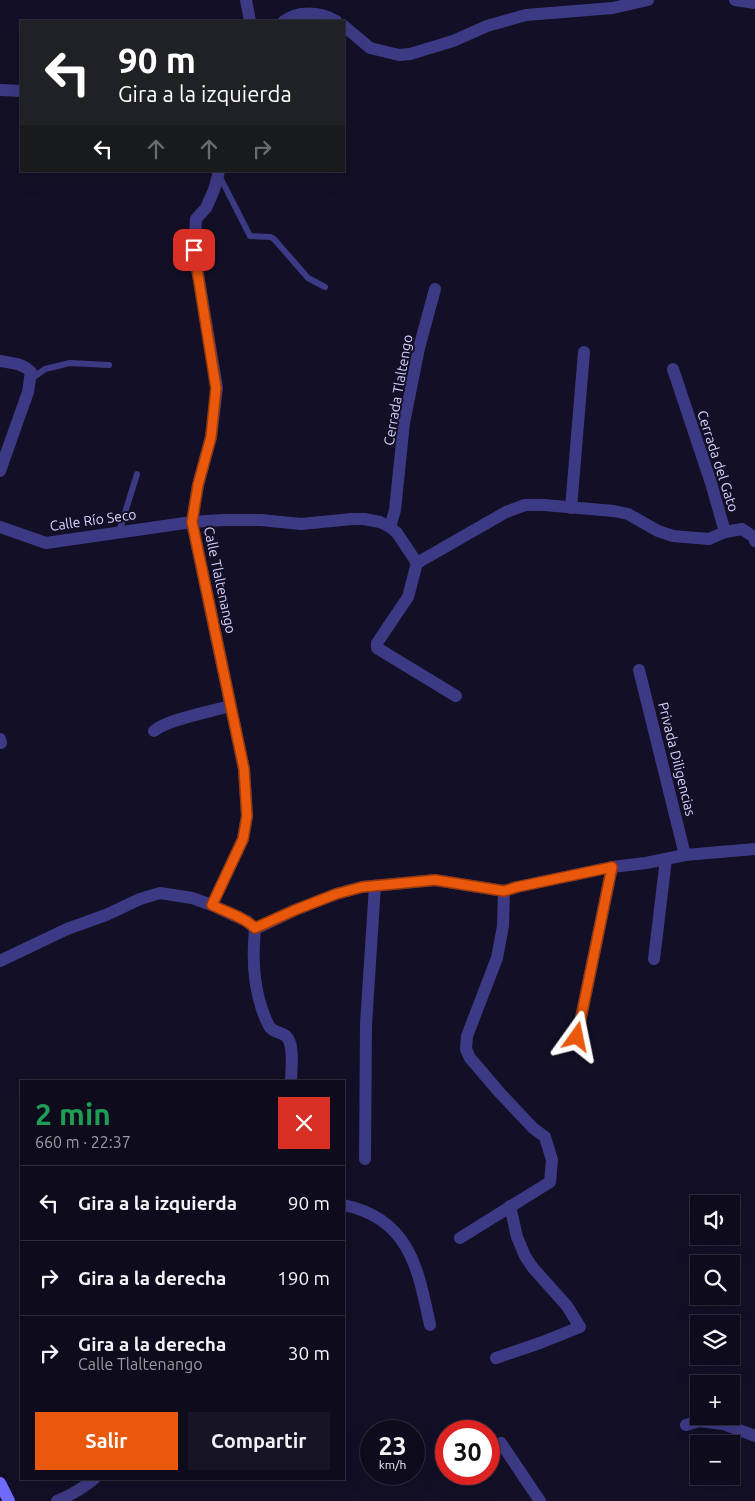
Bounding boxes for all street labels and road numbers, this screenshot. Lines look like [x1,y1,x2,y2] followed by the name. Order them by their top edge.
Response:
[380,333,416,447] street label: Cerrada Tlaltengo
[694,408,742,514] street label: Cerrada del Gato
[49,506,137,534] street label: Calle Río Seco
[201,525,239,635] street label: Calle Tlaltenango
[655,700,699,818] street label: Privada Diligencias

